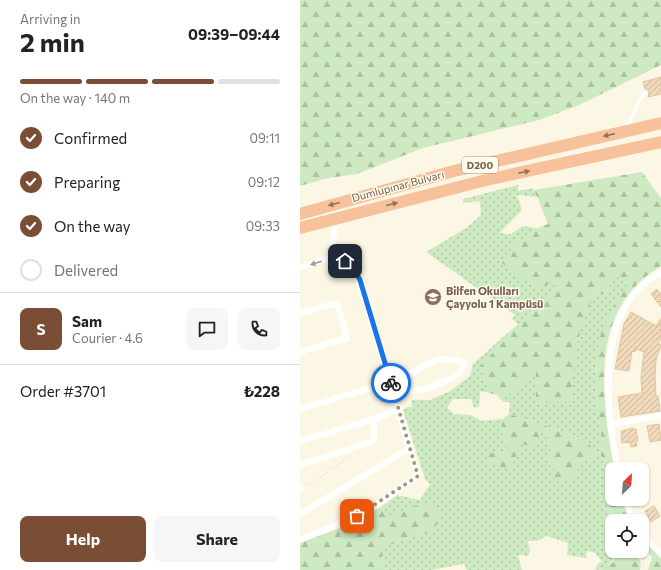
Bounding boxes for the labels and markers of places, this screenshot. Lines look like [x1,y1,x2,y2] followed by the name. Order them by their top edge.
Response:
[328,244,362,278] pin
[446,284,543,310] place label: Bilfen Okulları Çayyolu 1 Kampüsü
[423,287,443,307] school or university icon: Bilfen Okulları Çayyolu 1 Kampüsü
[340,499,374,533] pin

